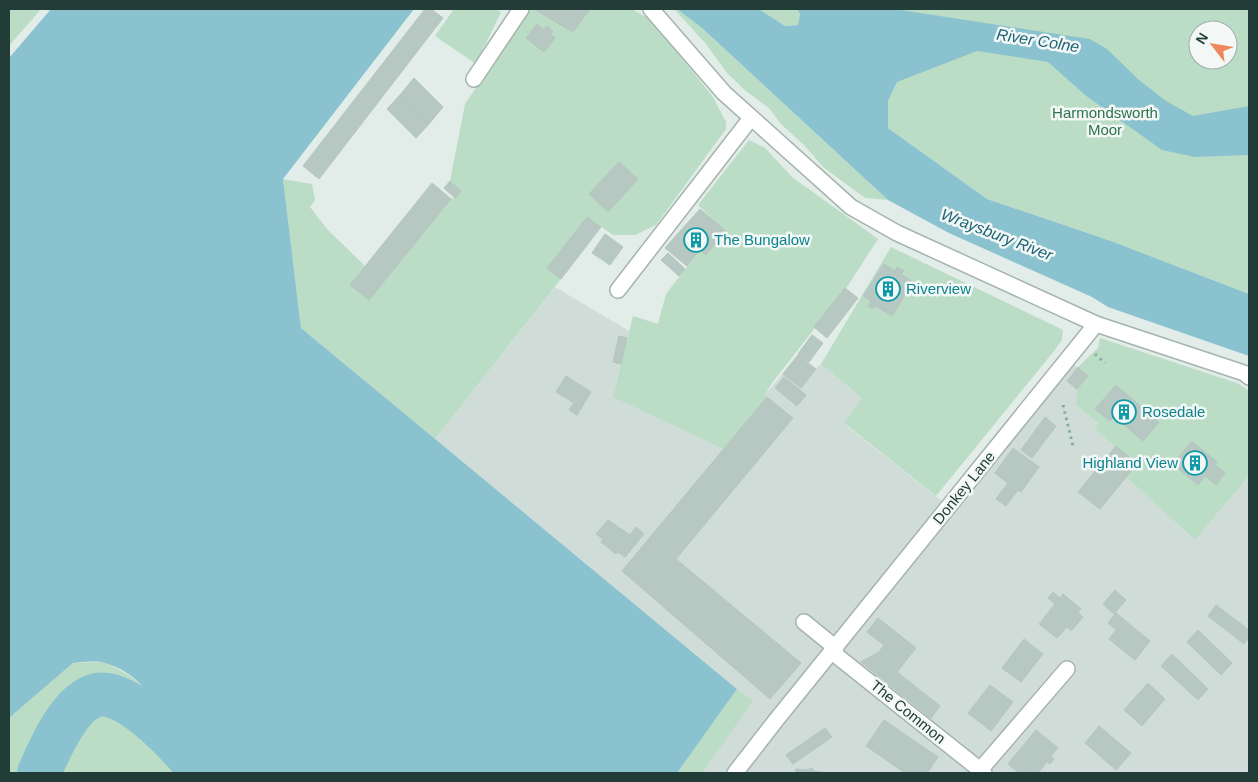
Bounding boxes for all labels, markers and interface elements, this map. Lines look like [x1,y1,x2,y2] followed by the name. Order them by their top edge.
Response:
[1188,20,1238,70] north arrow
[995,26,1081,55] water label: River Colne
[1192,30,1211,47] text: N
[1052,104,1158,138] park label: Harmondsworth Moor
[939,205,1056,264] water label: Wraysbury River
[683,227,709,253] building icon: The Bungalow
[714,231,810,248] place label: The Bungalow
[875,276,901,302] building icon: Riverview
[906,280,971,297] place label: Riverview
[1111,399,1137,425] building icon: Rosedale
[1142,403,1205,420] place label: Rosedale
[929,448,998,527] street label: Donkey Lane
[1182,450,1208,476] building icon: Highland View
[1082,454,1178,471] place label: Highland View
[868,676,949,747] street label: The Common

